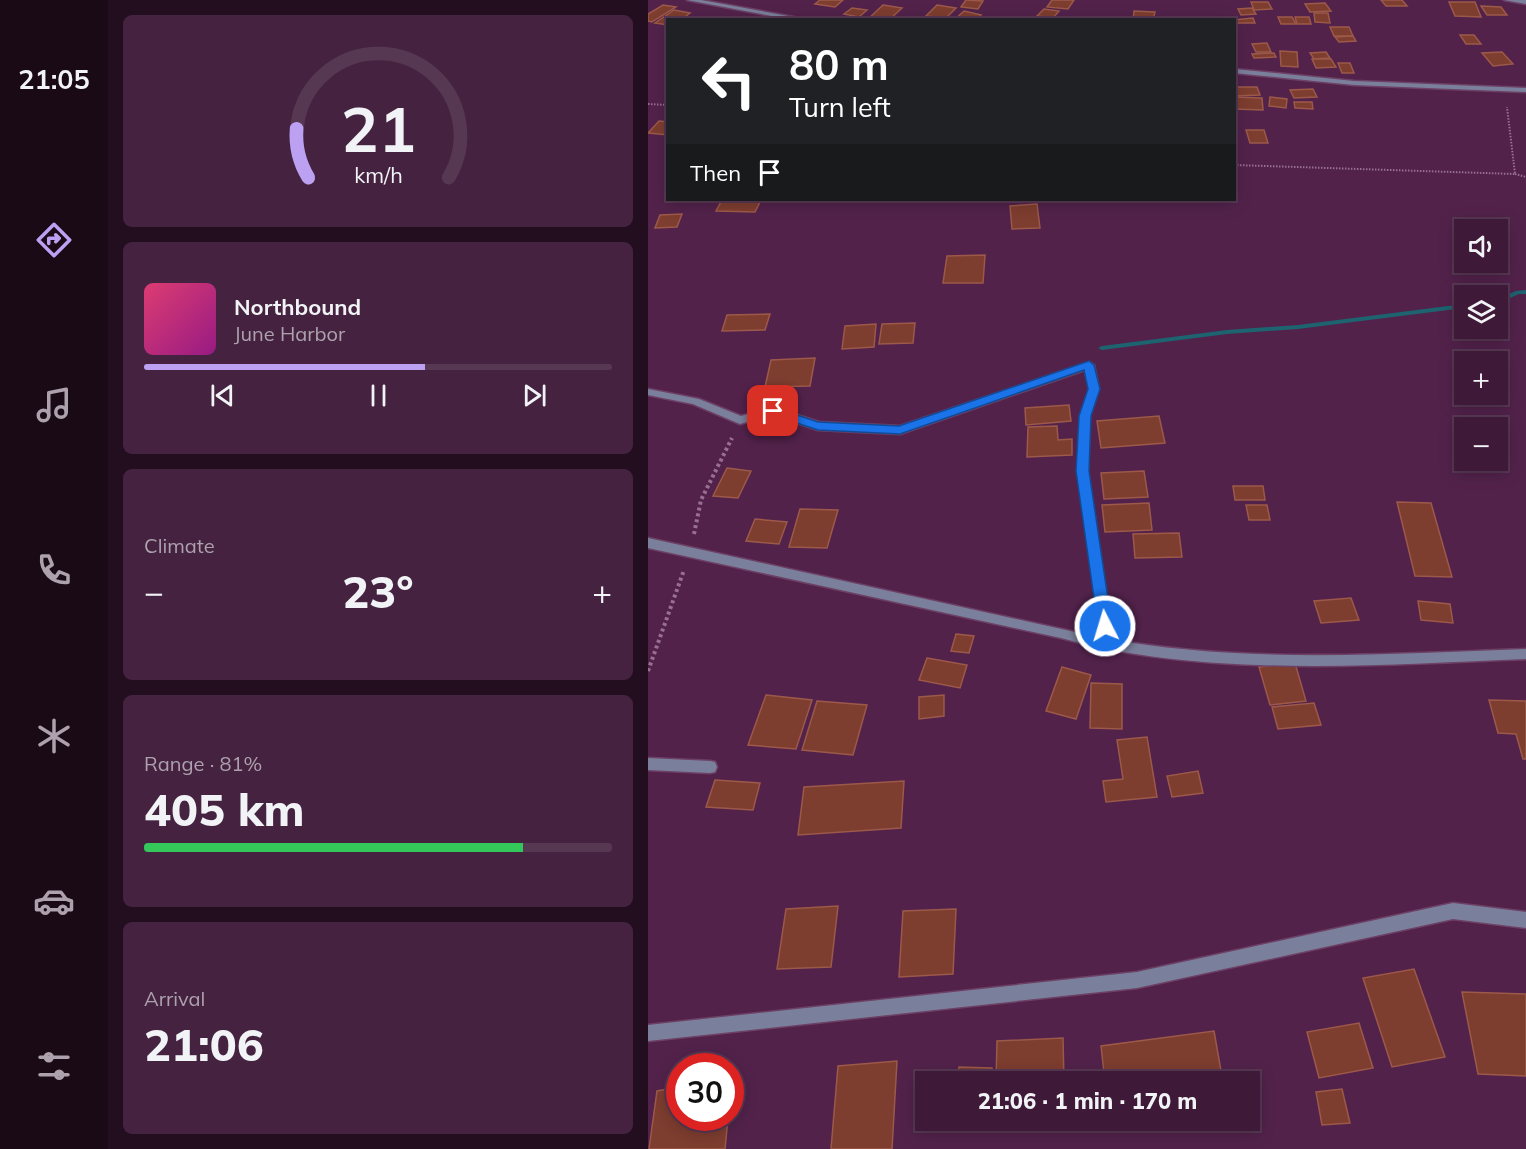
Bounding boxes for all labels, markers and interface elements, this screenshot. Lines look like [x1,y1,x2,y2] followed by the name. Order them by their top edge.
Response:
[789,38,889,91] text: 80 m
[690,42,768,120] icon: left
[18,62,90,96] text: 21:05
[341,89,415,168] text: 21
[789,90,891,124] text: Turn left
[753,156,786,189] icon: arrive
[690,159,741,187] text: Then
[354,161,402,188] text: km/h
[33,219,75,261] icon: directions
[1454,219,1508,471] map controls
[1454,219,1508,273] button: sound
[1454,285,1508,339] button: layers
[234,293,361,321] text: Northbound
[234,321,345,346] text: June Harbor
[1454,351,1508,405] button: +
[206,379,239,412] icon: previous
[362,379,395,412] icon: pause
[518,379,551,412] icon: next
[33,384,75,426] icon: music
[747,385,798,436] pin
[756,394,789,427] icon: arrive
[1454,417,1508,471] button: −
[144,533,215,558] text: Climate
[33,549,75,591] icon: phone
[342,563,414,619] text: 23°
[144,571,164,612] text: −
[592,571,612,612] text: +
[1073,594,1137,658] position arrow
[33,715,75,757] icon: climate
[144,751,262,776] text: Range · 81%
[144,781,305,837] text: 405 km
[33,880,75,922] icon: car
[144,986,205,1011] text: Arrival
[144,1016,264,1072] text: 21:06
[33,1045,75,1087] icon: filters
[666,1053,744,1131] speed limit sign: 30
[978,1087,1197,1115] text: 21:06 · 1 min · 170 m

